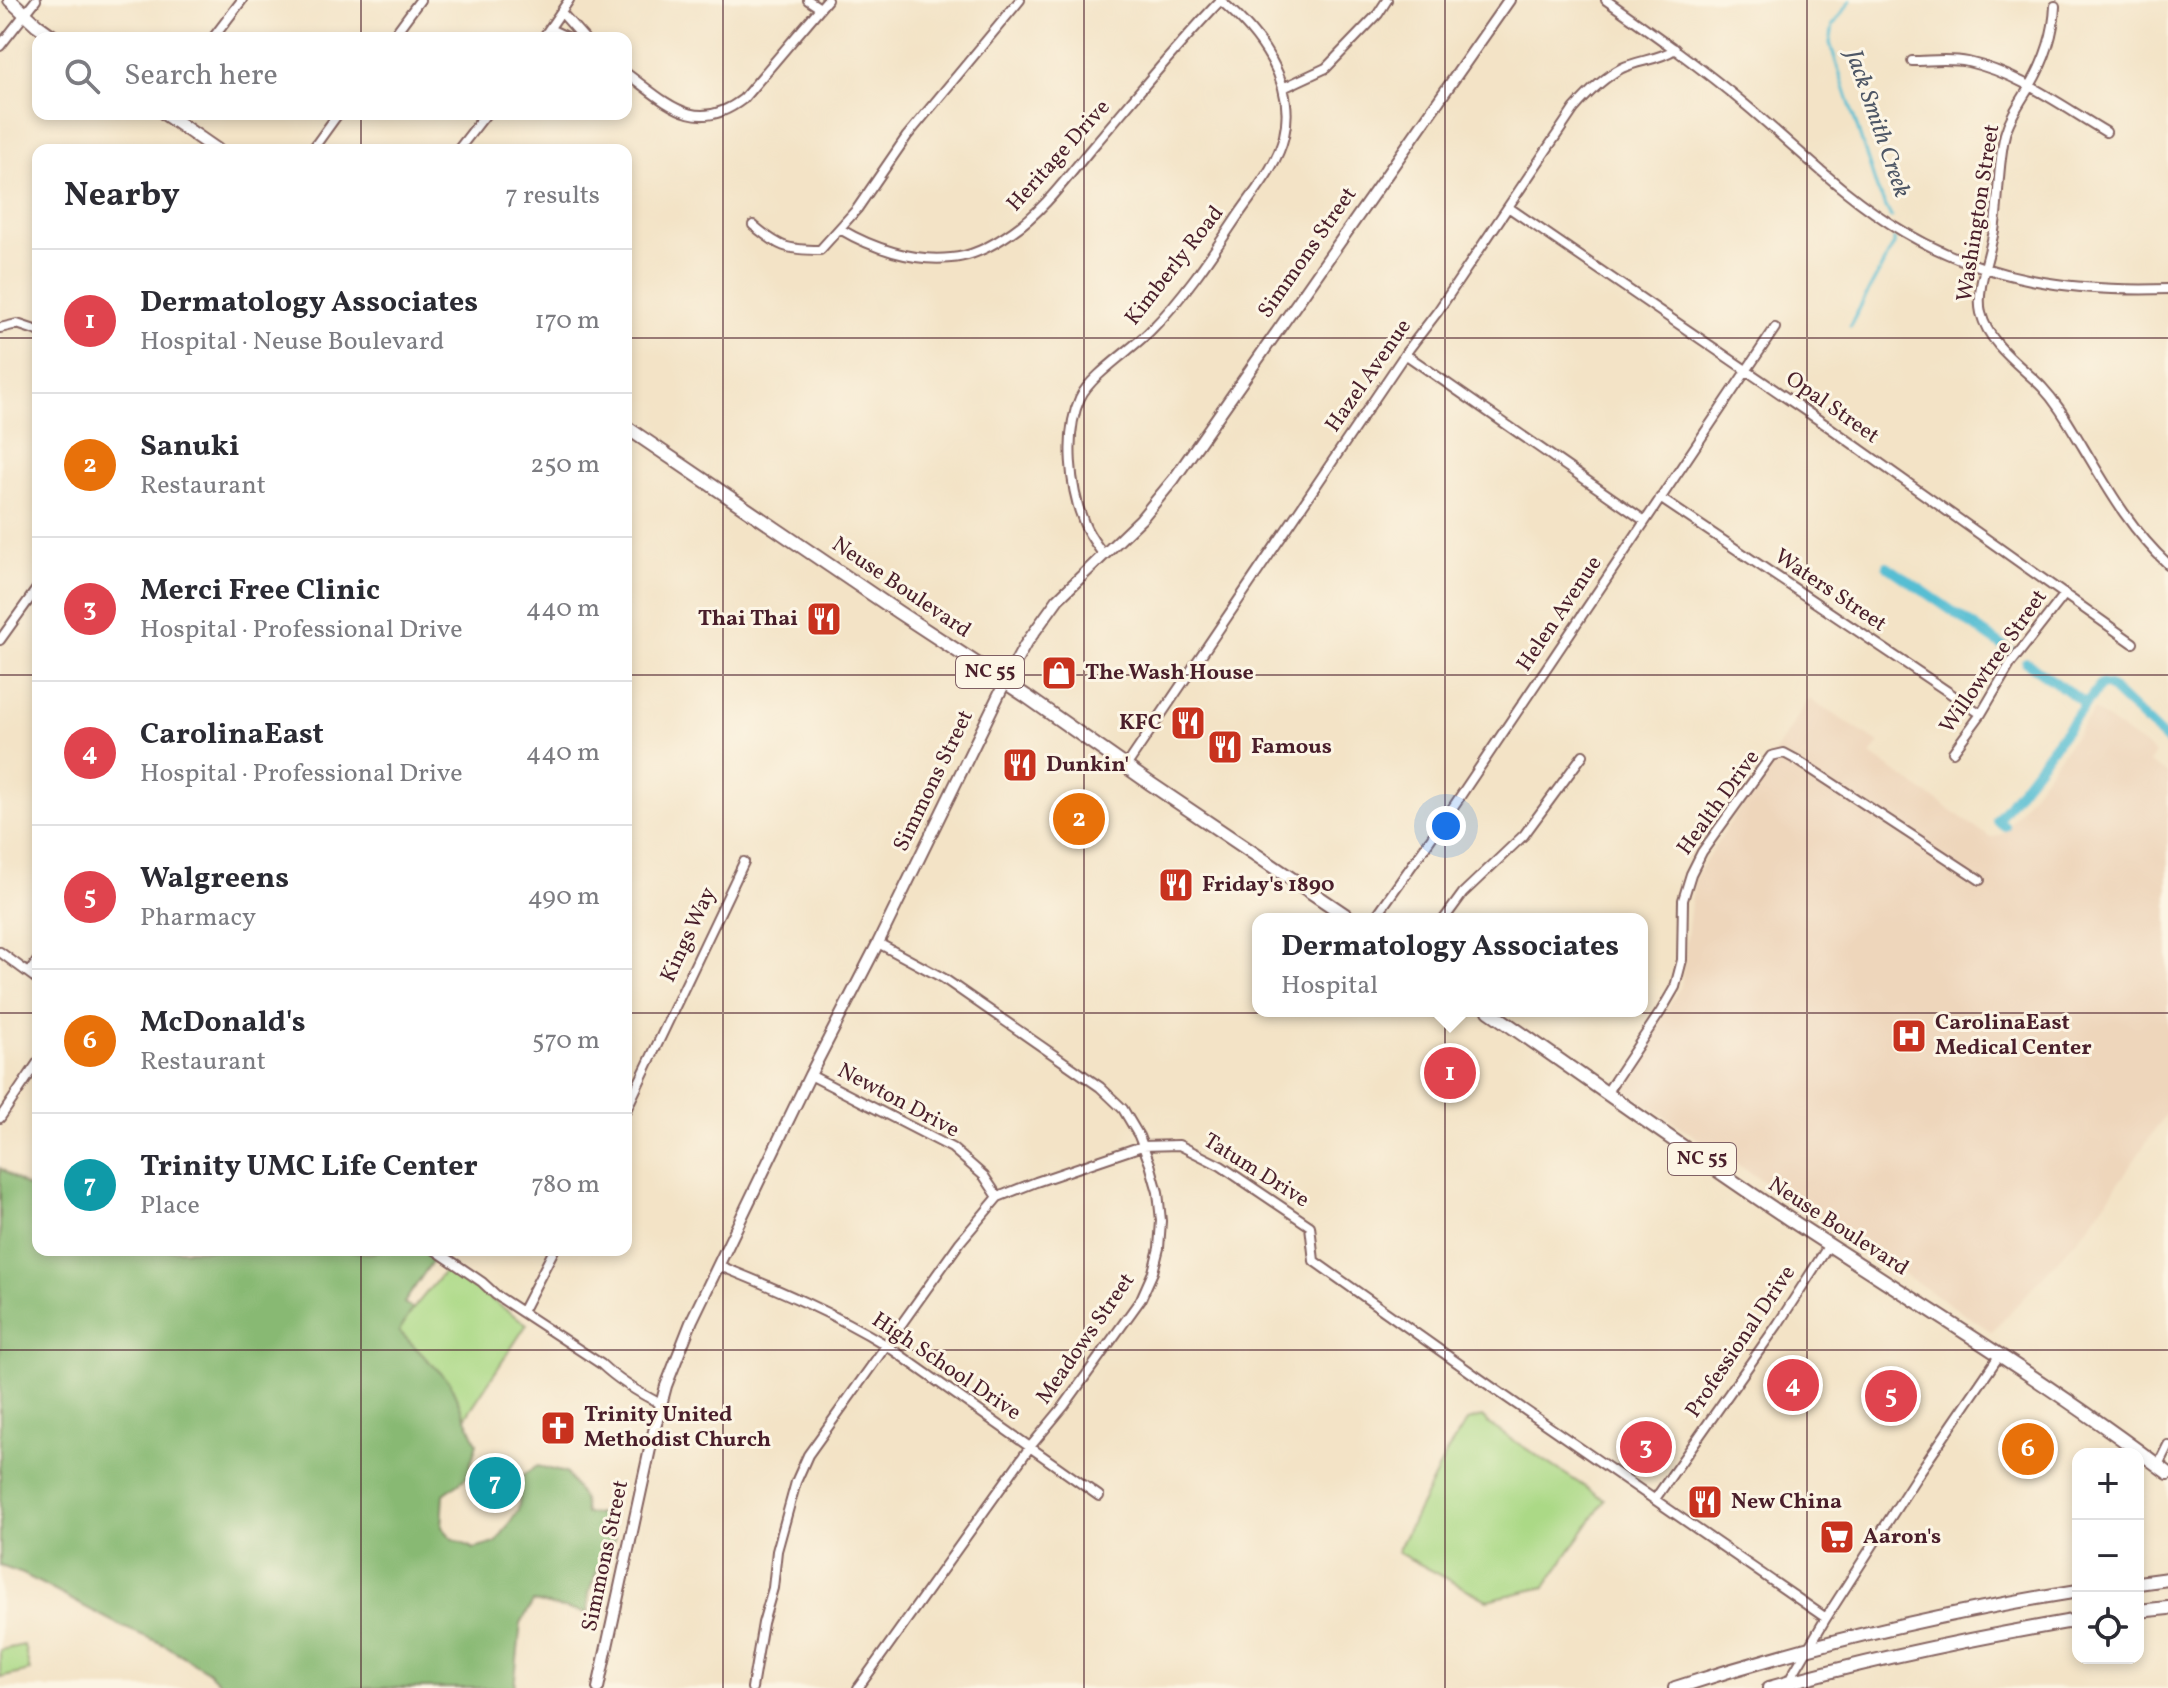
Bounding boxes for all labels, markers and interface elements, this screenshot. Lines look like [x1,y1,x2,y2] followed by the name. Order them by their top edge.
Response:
[32,32,632,120] search box
[1835,44,1918,202] water label: Jack Smith Creek
[60,54,104,98] icon: search
[124,55,278,97] text: Search here
[1000,93,1118,219] street label: Heritage Drive
[1950,122,2008,304] street label: Washington Street
[64,173,180,220] text: Nearby
[505,178,600,214] text: 7 results
[1251,181,1365,325] street label: Simmons Street
[1118,199,1232,333] street label: Kimberly Road
[140,282,478,324] text: Dermatology Associates
[85,303,95,339] text: 1
[535,303,600,339] text: 170 m
[1318,313,1420,439] street label: Hazel Avenue
[140,324,444,360] text: Hospital · Neuse Boulevard
[1779,364,1885,452] street label: Opal Street
[140,426,240,468] text: Sanuki
[83,447,97,483] text: 2
[530,447,600,483] text: 250 m
[140,468,266,504] text: Restaurant
[825,530,977,646] street label: Neuse Boulevard
[1768,542,1893,640] street label: Waters Street
[1510,550,1610,678] street label: Helen Avenue
[140,570,380,612] text: Merci Free Clinic
[1933,583,2055,740] street label: Willowtree Street
[83,591,97,627] text: 3
[526,591,600,627] text: 440 m
[805,600,843,638] restaurant icon: Thai Thai
[698,604,798,635] place label: Thai Thai
[140,612,463,648] text: Hospital · Professional Drive
[1040,654,1078,692] shop icon: The Wash House
[956,656,1024,688] road number: NC 55
[1085,658,1254,689] place label: The Wash House
[1169,704,1207,742] restaurant icon: KFC
[886,705,982,857] street label: Simmons Street
[1119,708,1162,739] place label: KFC
[140,714,324,756] text: CarolinaEast
[1206,728,1244,766] restaurant icon: Famous
[1251,732,1332,763] place label: Famous
[82,735,98,771] text: 4
[526,735,600,771] text: 440 m
[1670,744,1768,862] street label: Health Drive
[1001,746,1039,784] restaurant icon: Dunkin'
[1046,750,1129,781] place label: Dunkin'
[140,756,463,792] text: Hospital · Professional Drive
[1053,789,1105,849] pin: 2
[1426,806,1466,846] your location
[140,858,289,900] text: Walgreens
[1157,866,1195,904] restaurant icon: Friday's 1890
[1202,870,1335,901] place label: Friday's 1890
[84,879,96,915] text: 5
[527,879,600,915] text: 490 m
[653,882,725,988] street label: Kings Way
[140,900,256,936] text: Pharmacy
[1252,913,1648,1017] popup
[1281,926,1619,968] text: Dermatology Associates
[1281,968,1378,1004] text: Hospital
[140,1002,306,1044] text: McDonald's
[1935,1008,2092,1064] place label: CarolinaEast Medical Center
[1890,1017,1928,1055] hospital icon: CarolinaEast Medical Center
[83,1023,97,1059] text: 6
[532,1023,600,1059] text: 570 m
[1424,1043,1476,1103] pin: 1
[140,1044,266,1080] text: Restaurant
[832,1056,964,1146] street label: Newton Drive
[1197,1126,1315,1216] street label: Tatum Drive
[1668,1143,1736,1175] road number: NC 55
[140,1146,478,1188] text: Trinity UMC Life Center
[84,1167,96,1203] text: 7
[531,1167,600,1203] text: 780 m
[1762,1170,1914,1284] street label: Neuse Boulevard
[140,1188,200,1224] text: Place
[1678,1260,1804,1424] street label: Professional Drive
[1029,1267,1143,1411] street label: Meadows Street
[865,1305,1027,1429] street label: High School Drive
[1767,1355,1819,1415] pin: 4
[1865,1366,1917,1426] pin: 5
[584,1400,771,1456] place label: Trinity United Methodist Church
[539,1409,577,1447] church icon: Trinity United Methodist Church
[1620,1417,1672,1477] pin: 3
[2002,1419,2054,1479] pin: 6
[2072,1448,2144,1664] map controls
[2072,1448,2144,1520] button: +
[469,1453,521,1513] pin: 7
[575,1477,637,1635] street label: Simmons Street
[1686,1483,1724,1521] restaurant icon: New China
[1731,1487,1842,1518] place label: New China
[1818,1518,1856,1556] supermarket icon: Aaron's
[2072,1520,2144,1592] button: −
[1863,1522,1941,1553] place label: Aaron's
[2072,1592,2144,1664] button: locate

